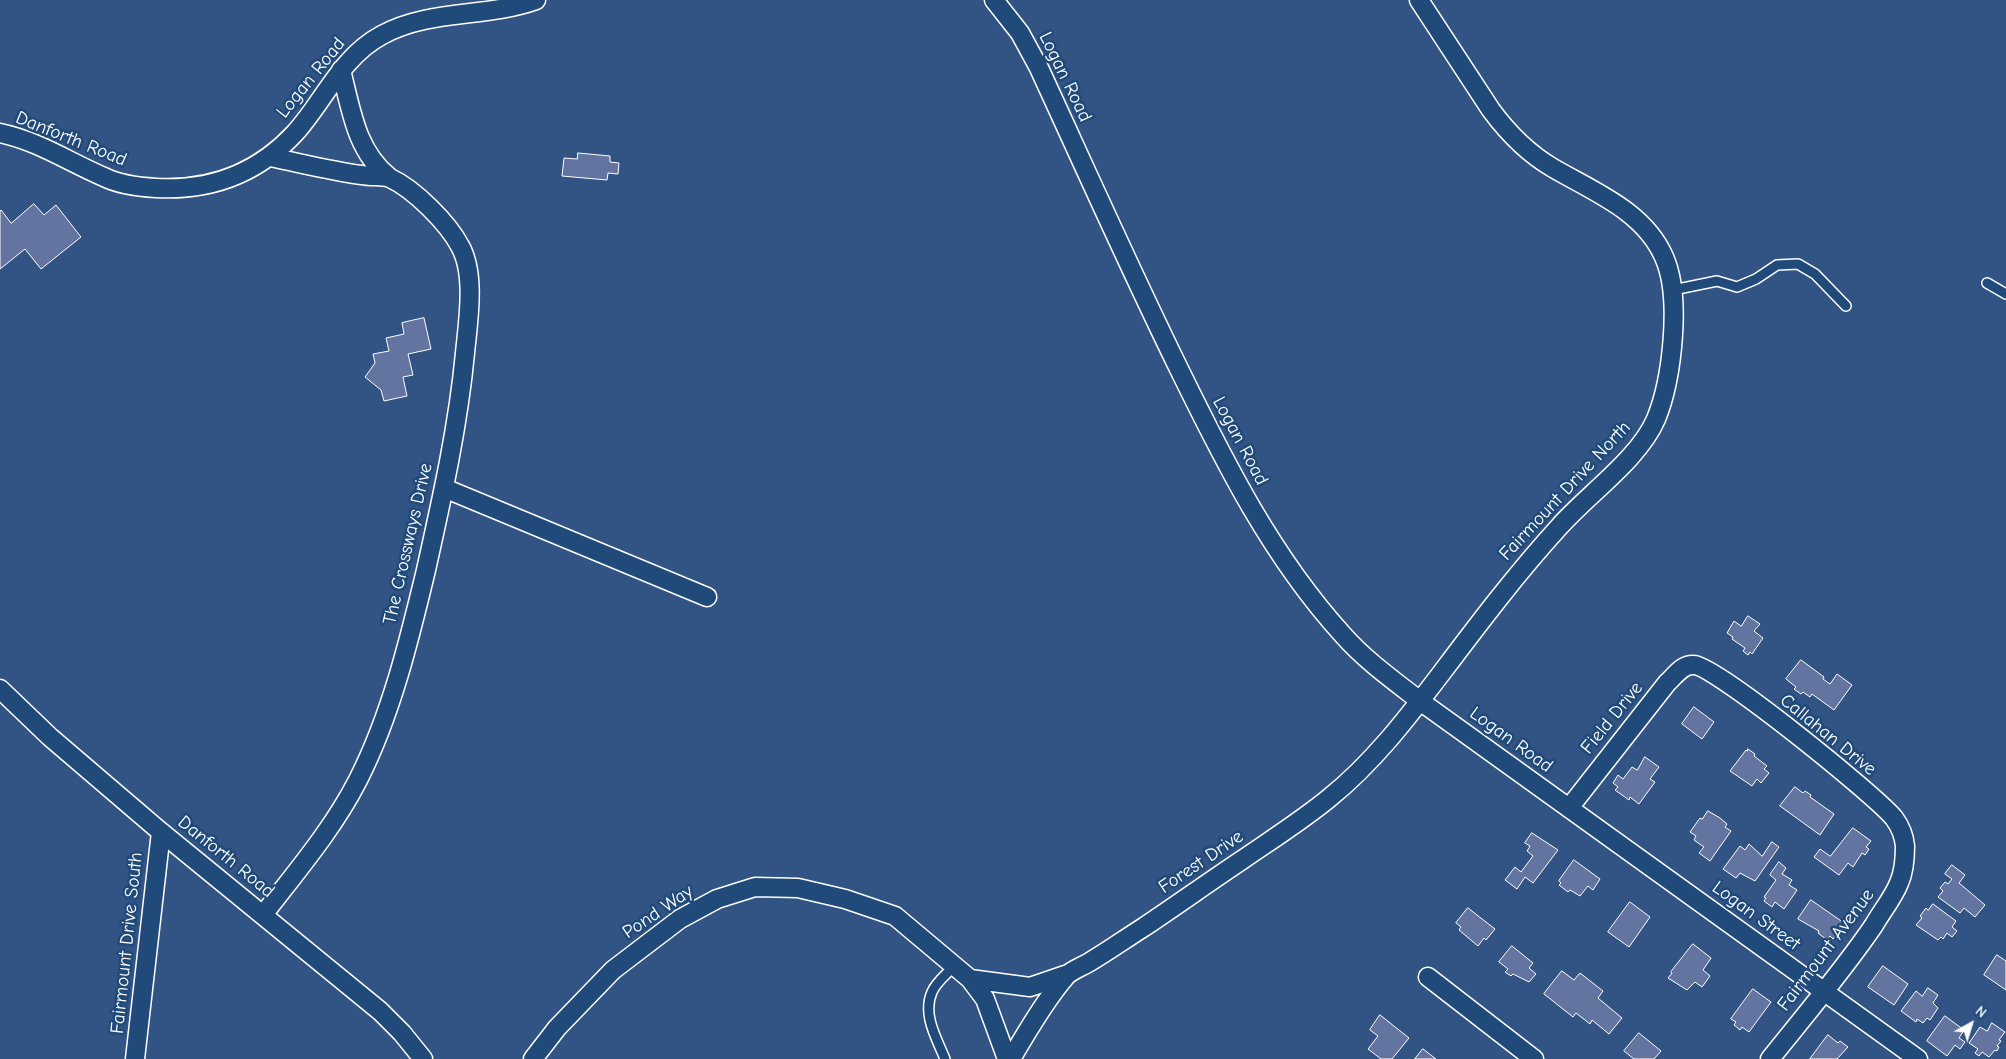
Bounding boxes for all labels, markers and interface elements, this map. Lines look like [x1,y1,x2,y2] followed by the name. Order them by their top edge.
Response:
[1033,28,1097,126] street label: Logan Road
[272,33,350,123] street label: Logan Road
[12,106,130,172] street label: Danforth Road
[1207,393,1273,489] street label: Logan Road
[1495,417,1635,565] street label: Fairmount Drive North
[378,461,438,627] street label: The Crossways Drive
[1576,677,1648,759] street label: Field Drive
[1775,689,1881,781] street label: Callahan Drive
[1465,702,1557,778] street label: Logan Road
[173,811,279,903] street label: Danforth Road
[1154,825,1248,899] street label: Forest Drive
[106,851,148,1035] street label: Fairmount Drive South
[1707,876,1805,956] street label: Logan Street
[618,880,698,944] street label: Pond Way
[1773,884,1879,1016] street label: Fairmount Avenue
[1946,999,1996,1049] north arrow
[1972,1002,1990,1021] text: N

